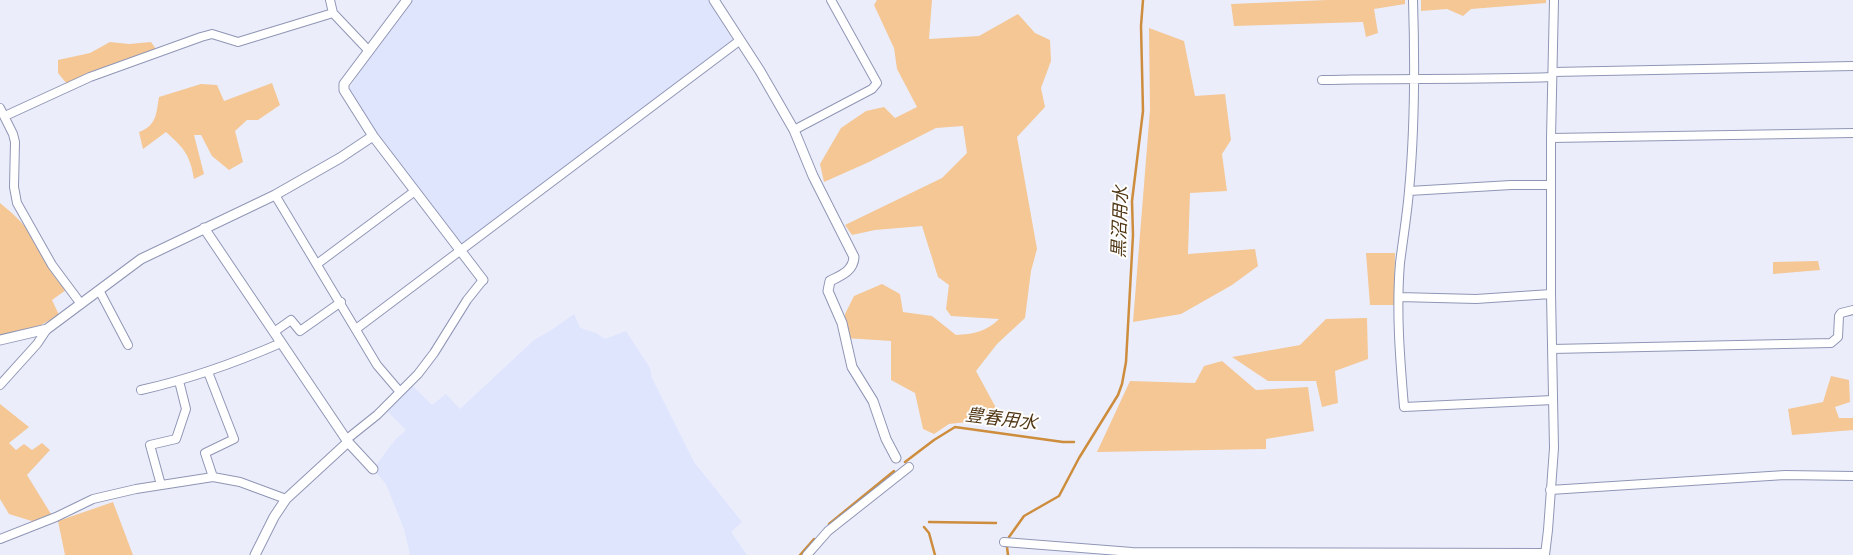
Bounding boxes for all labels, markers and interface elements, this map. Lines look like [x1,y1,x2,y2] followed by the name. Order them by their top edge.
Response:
[1109,186,1133,258] water label: 黒沼用水
[964,405,1038,435] water label: 豊春用水

